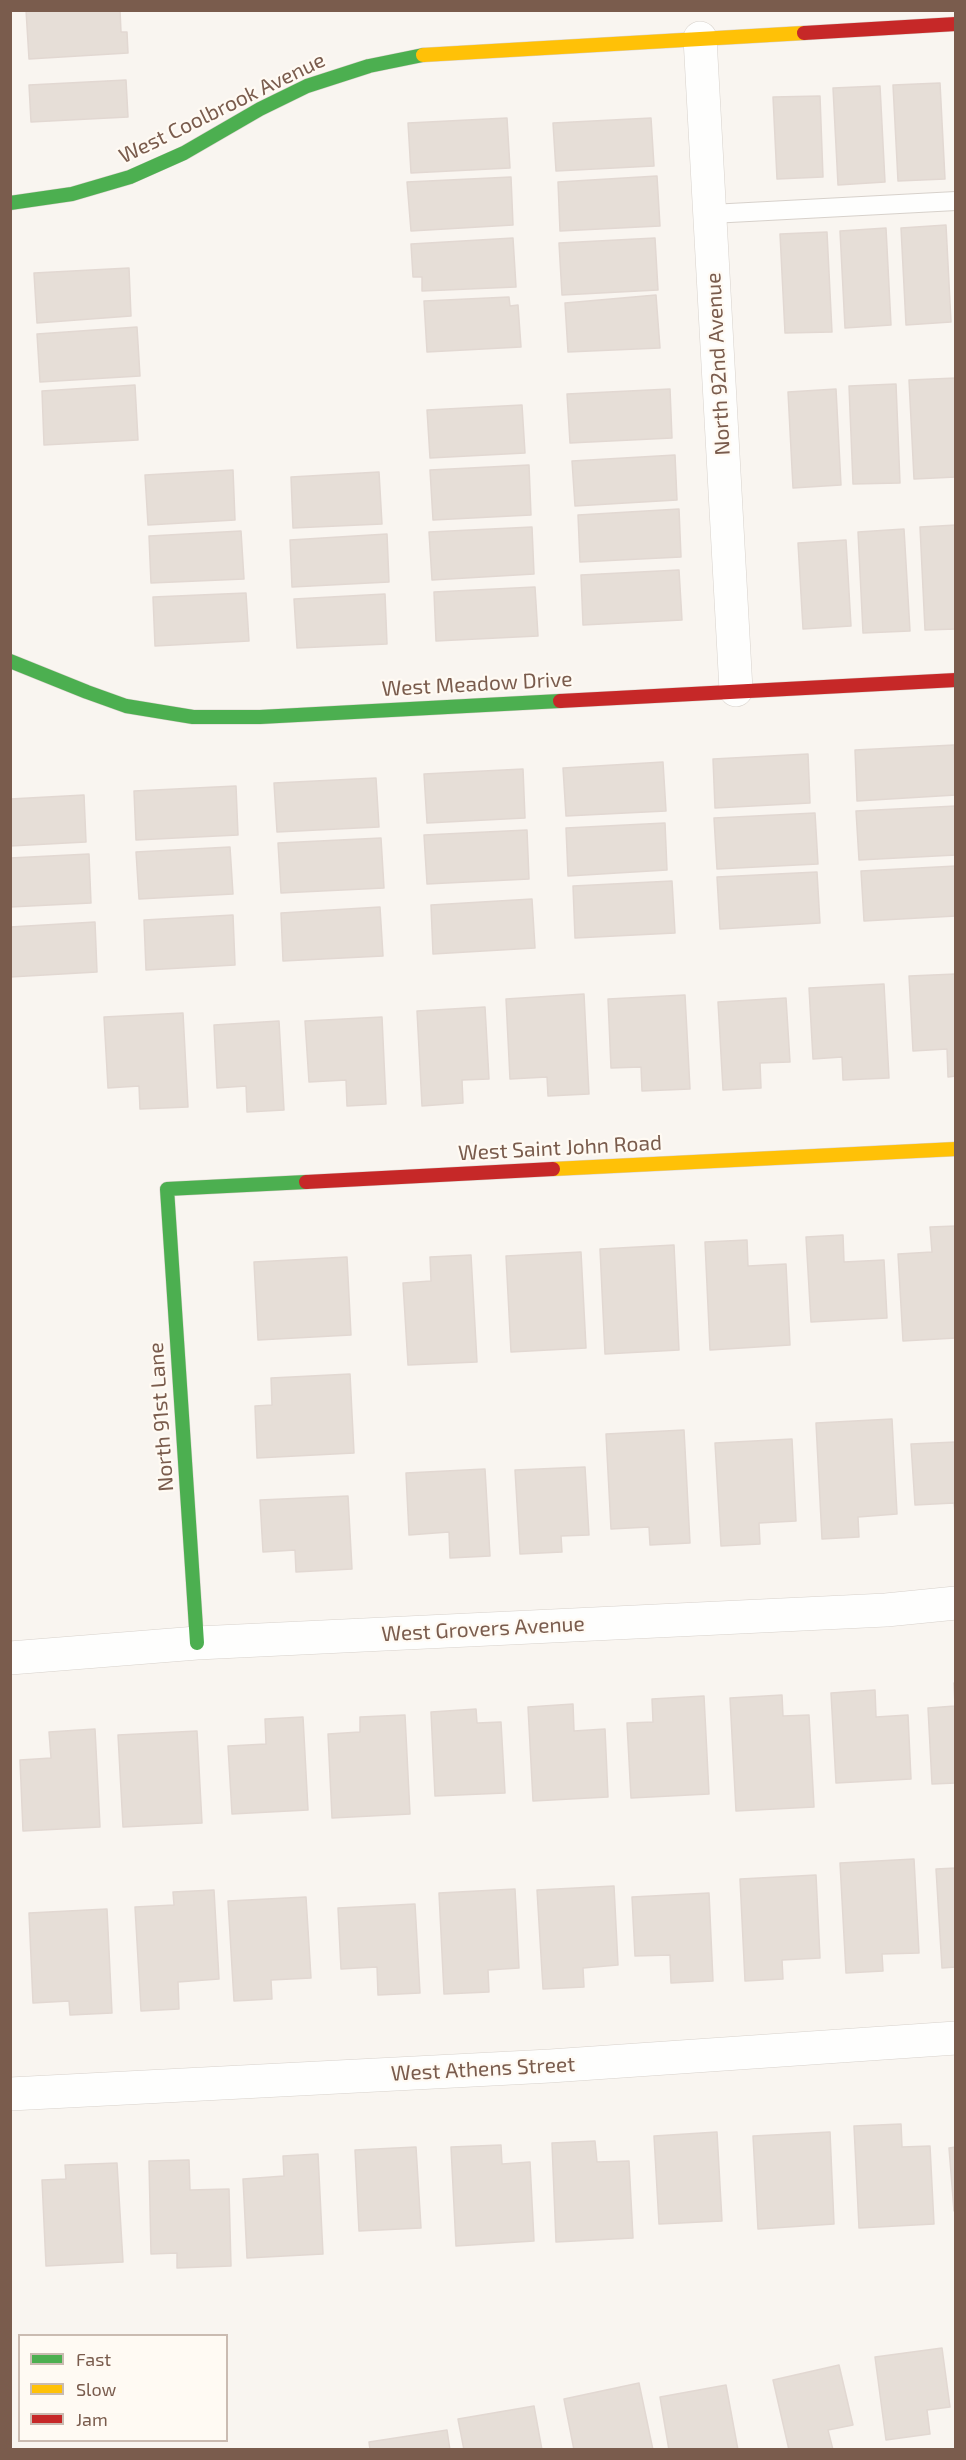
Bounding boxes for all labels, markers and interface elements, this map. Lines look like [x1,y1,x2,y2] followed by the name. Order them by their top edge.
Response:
[115,47,329,169] street label: West Coolbrook Avenue
[701,272,735,456] street label: North 92nd Avenue
[381,666,573,702] street label: West Meadow Drive
[457,1130,663,1166] street label: West Saint John Road
[143,1342,179,1492] street label: North 91st Lane
[381,1611,585,1647] street label: West Grovers Avenue
[390,2052,576,2086] street label: West Athens Street
[18,2334,228,2442] legend
[76,2348,111,2370] text: Fast
[76,2378,116,2400] text: Slow
[76,2408,108,2430] text: Jam

